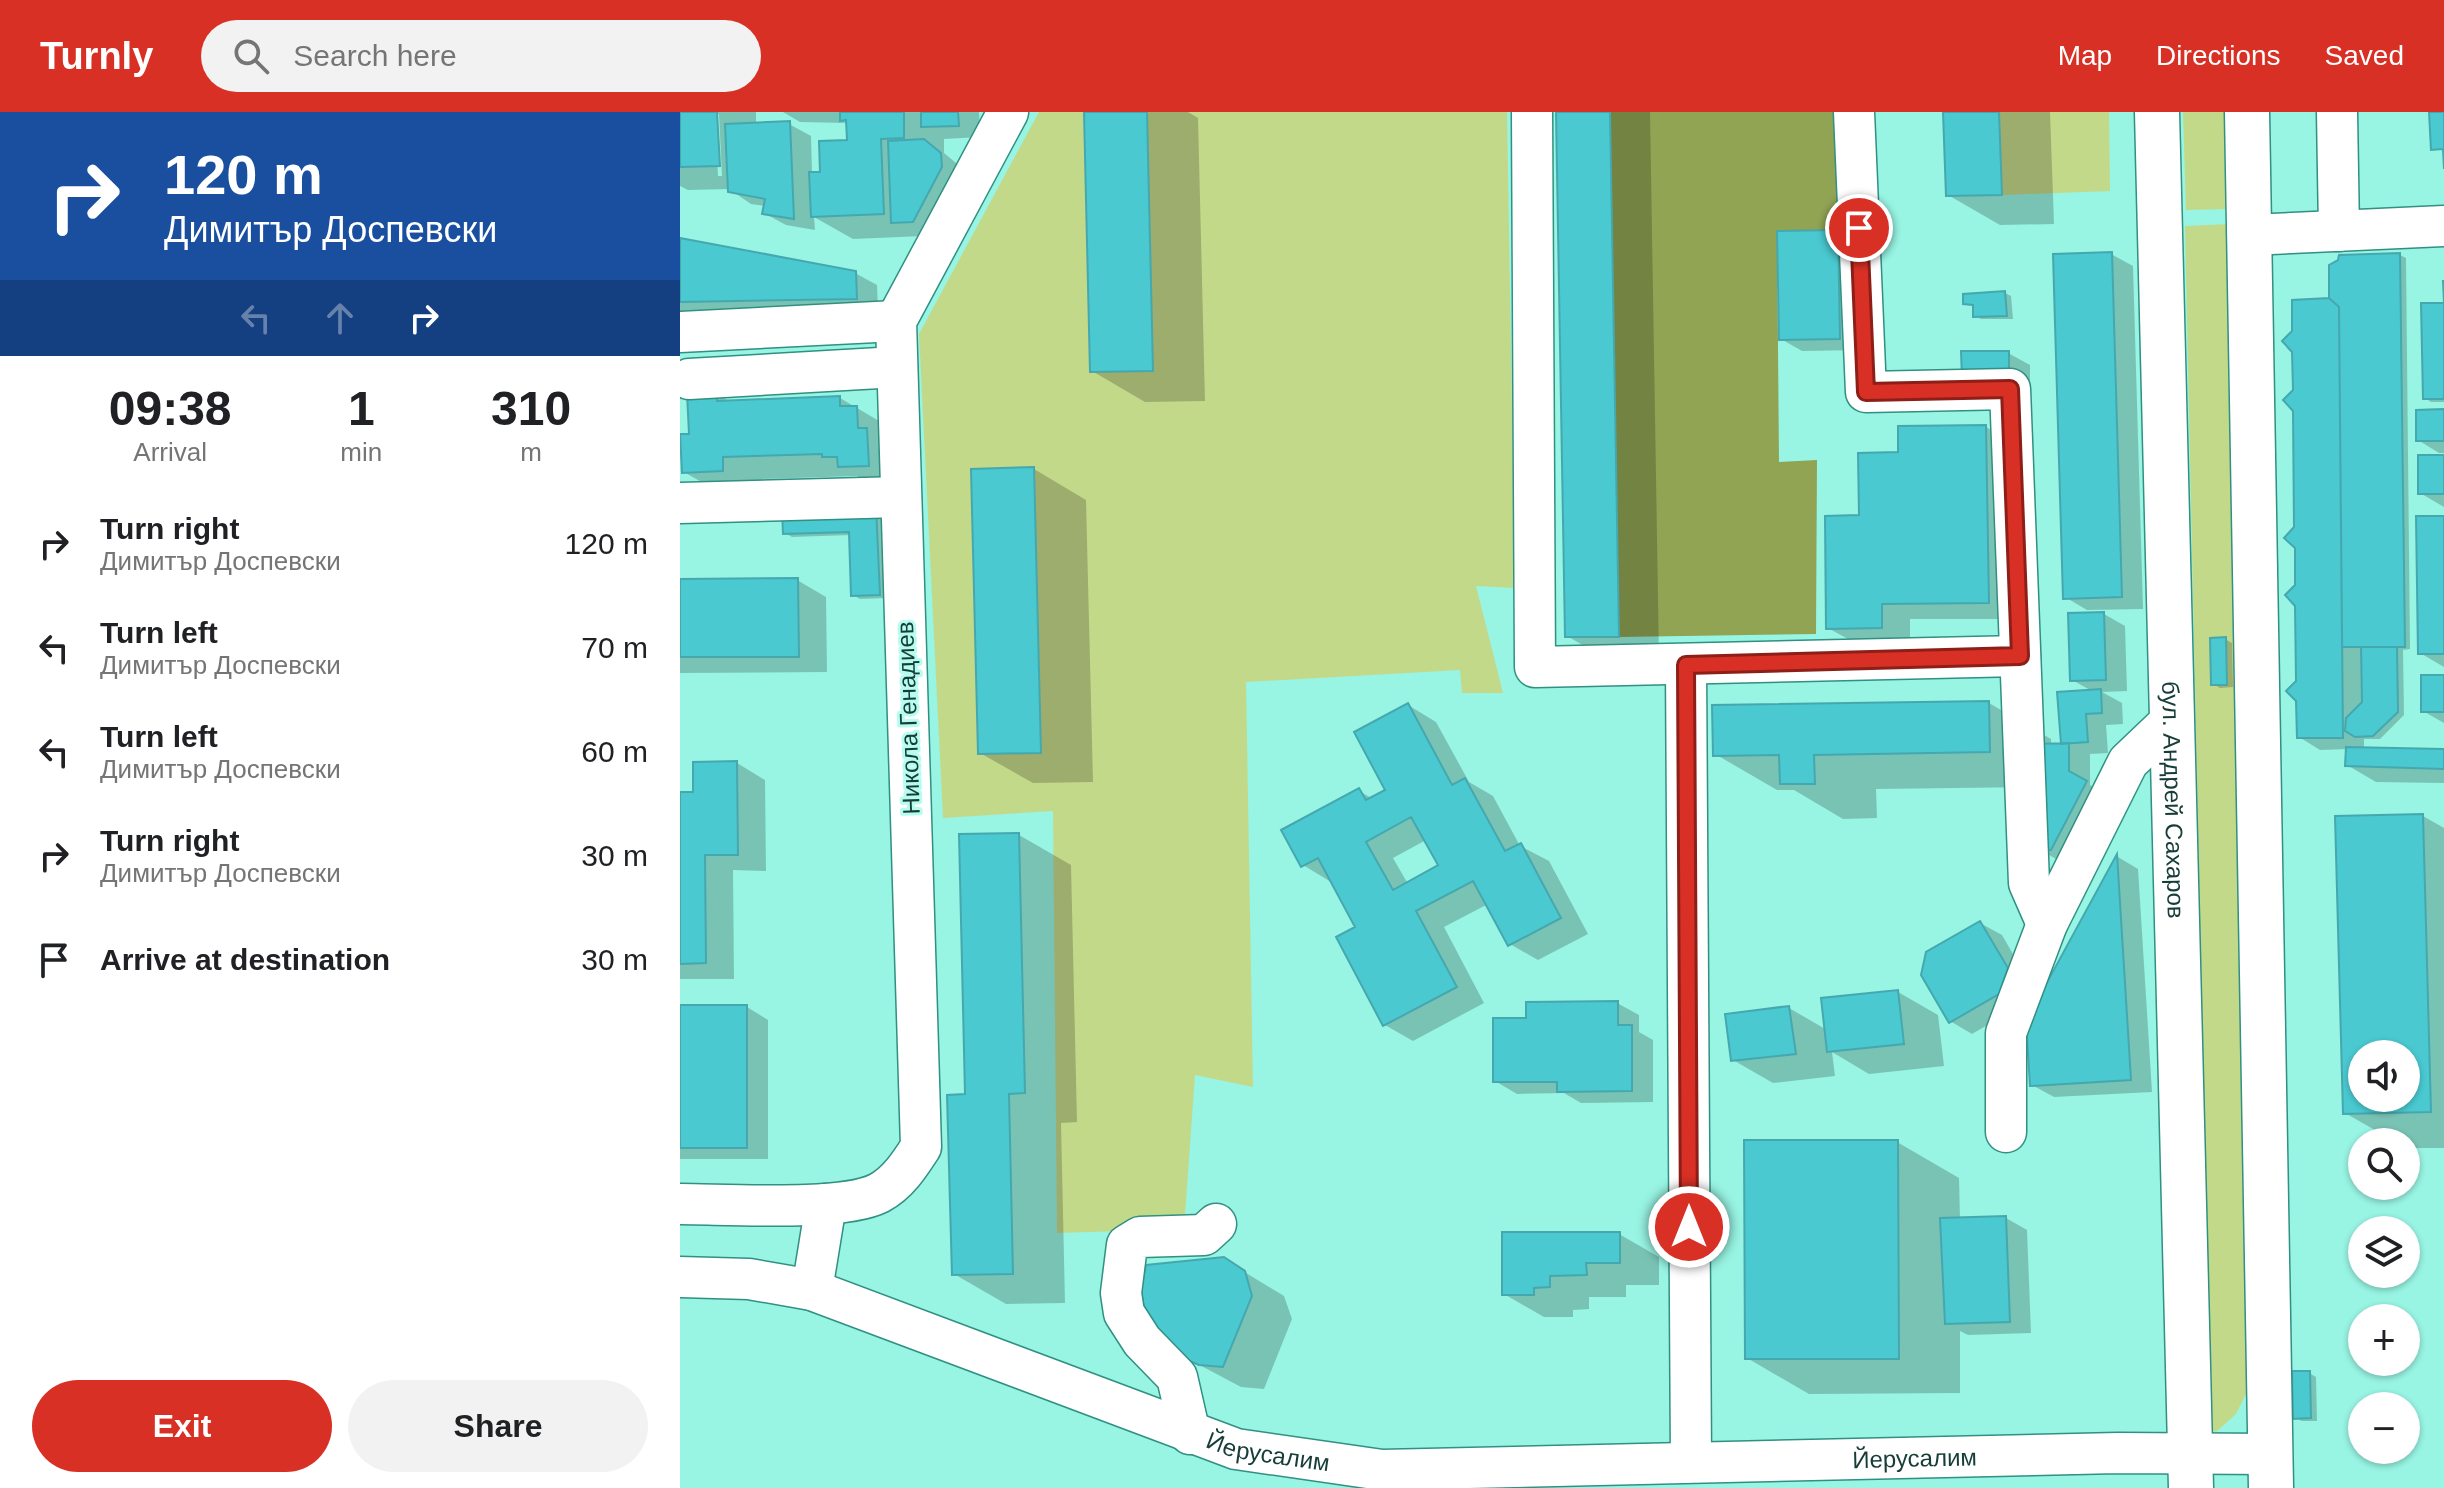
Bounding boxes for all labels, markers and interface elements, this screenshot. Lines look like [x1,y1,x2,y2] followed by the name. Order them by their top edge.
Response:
[201,20,761,92] search box
[229,34,273,78] icon: search
[40,35,153,77] text: Turnly
[293,39,457,72] text: Search here
[2058,40,2112,71] text: Map
[2156,40,2281,71] text: Directions
[2325,40,2404,71] text: Saved
[164,143,323,206] text: 120 m
[32,144,136,248] icon: right
[1825,194,1893,262] pin
[1837,206,1881,250] icon: arrive
[164,209,497,250] text: Димитър Доспевски
[234,296,278,340] icon: left
[318,296,362,340] icon: ahead
[402,296,446,340] icon: right
[109,382,232,435] text: 09:38
[348,382,375,435] text: 1
[491,382,571,435] text: 310
[133,437,207,467] text: Arrival
[340,437,382,467] text: min
[520,437,542,467] text: m
[100,512,239,545] text: Turn right
[32,522,76,566] icon: right
[565,527,648,560] text: 120 m
[100,546,341,576] text: Димитър Доспевски
[100,616,218,649] text: Turn left
[891,621,925,815] street label: Никола Генадиев
[32,626,76,670] icon: left
[581,631,648,664] text: 70 m
[100,650,341,680] text: Димитър Доспевски
[2158,681,2190,919] street label: бул. Андрей Сахаров
[100,720,218,753] text: Turn left
[32,730,76,774] icon: left
[581,735,648,768] text: 60 m
[100,754,341,784] text: Димитър Доспевски
[100,824,239,857] text: Turn right
[32,834,76,878] icon: right
[581,839,648,872] text: 30 m
[100,858,341,888] text: Димитър Доспевски
[32,938,76,982] icon: arrive
[100,943,390,976] text: Arrive at destination
[581,943,648,976] text: 30 m
[2348,1040,2420,1464] map controls
[2348,1040,2420,1112] button: sound
[2348,1128,2420,1200] button: search
[1647,1185,1731,1269] position arrow
[2348,1216,2420,1288] button: layers
[2348,1304,2420,1376] button: +
[32,1380,332,1472] button: Exit
[348,1380,648,1472] button: Share
[2348,1392,2420,1464] button: −
[1203,1426,1331,1476] street label: Йерусалим
[1852,1443,1977,1473] street label: Йерусалим

